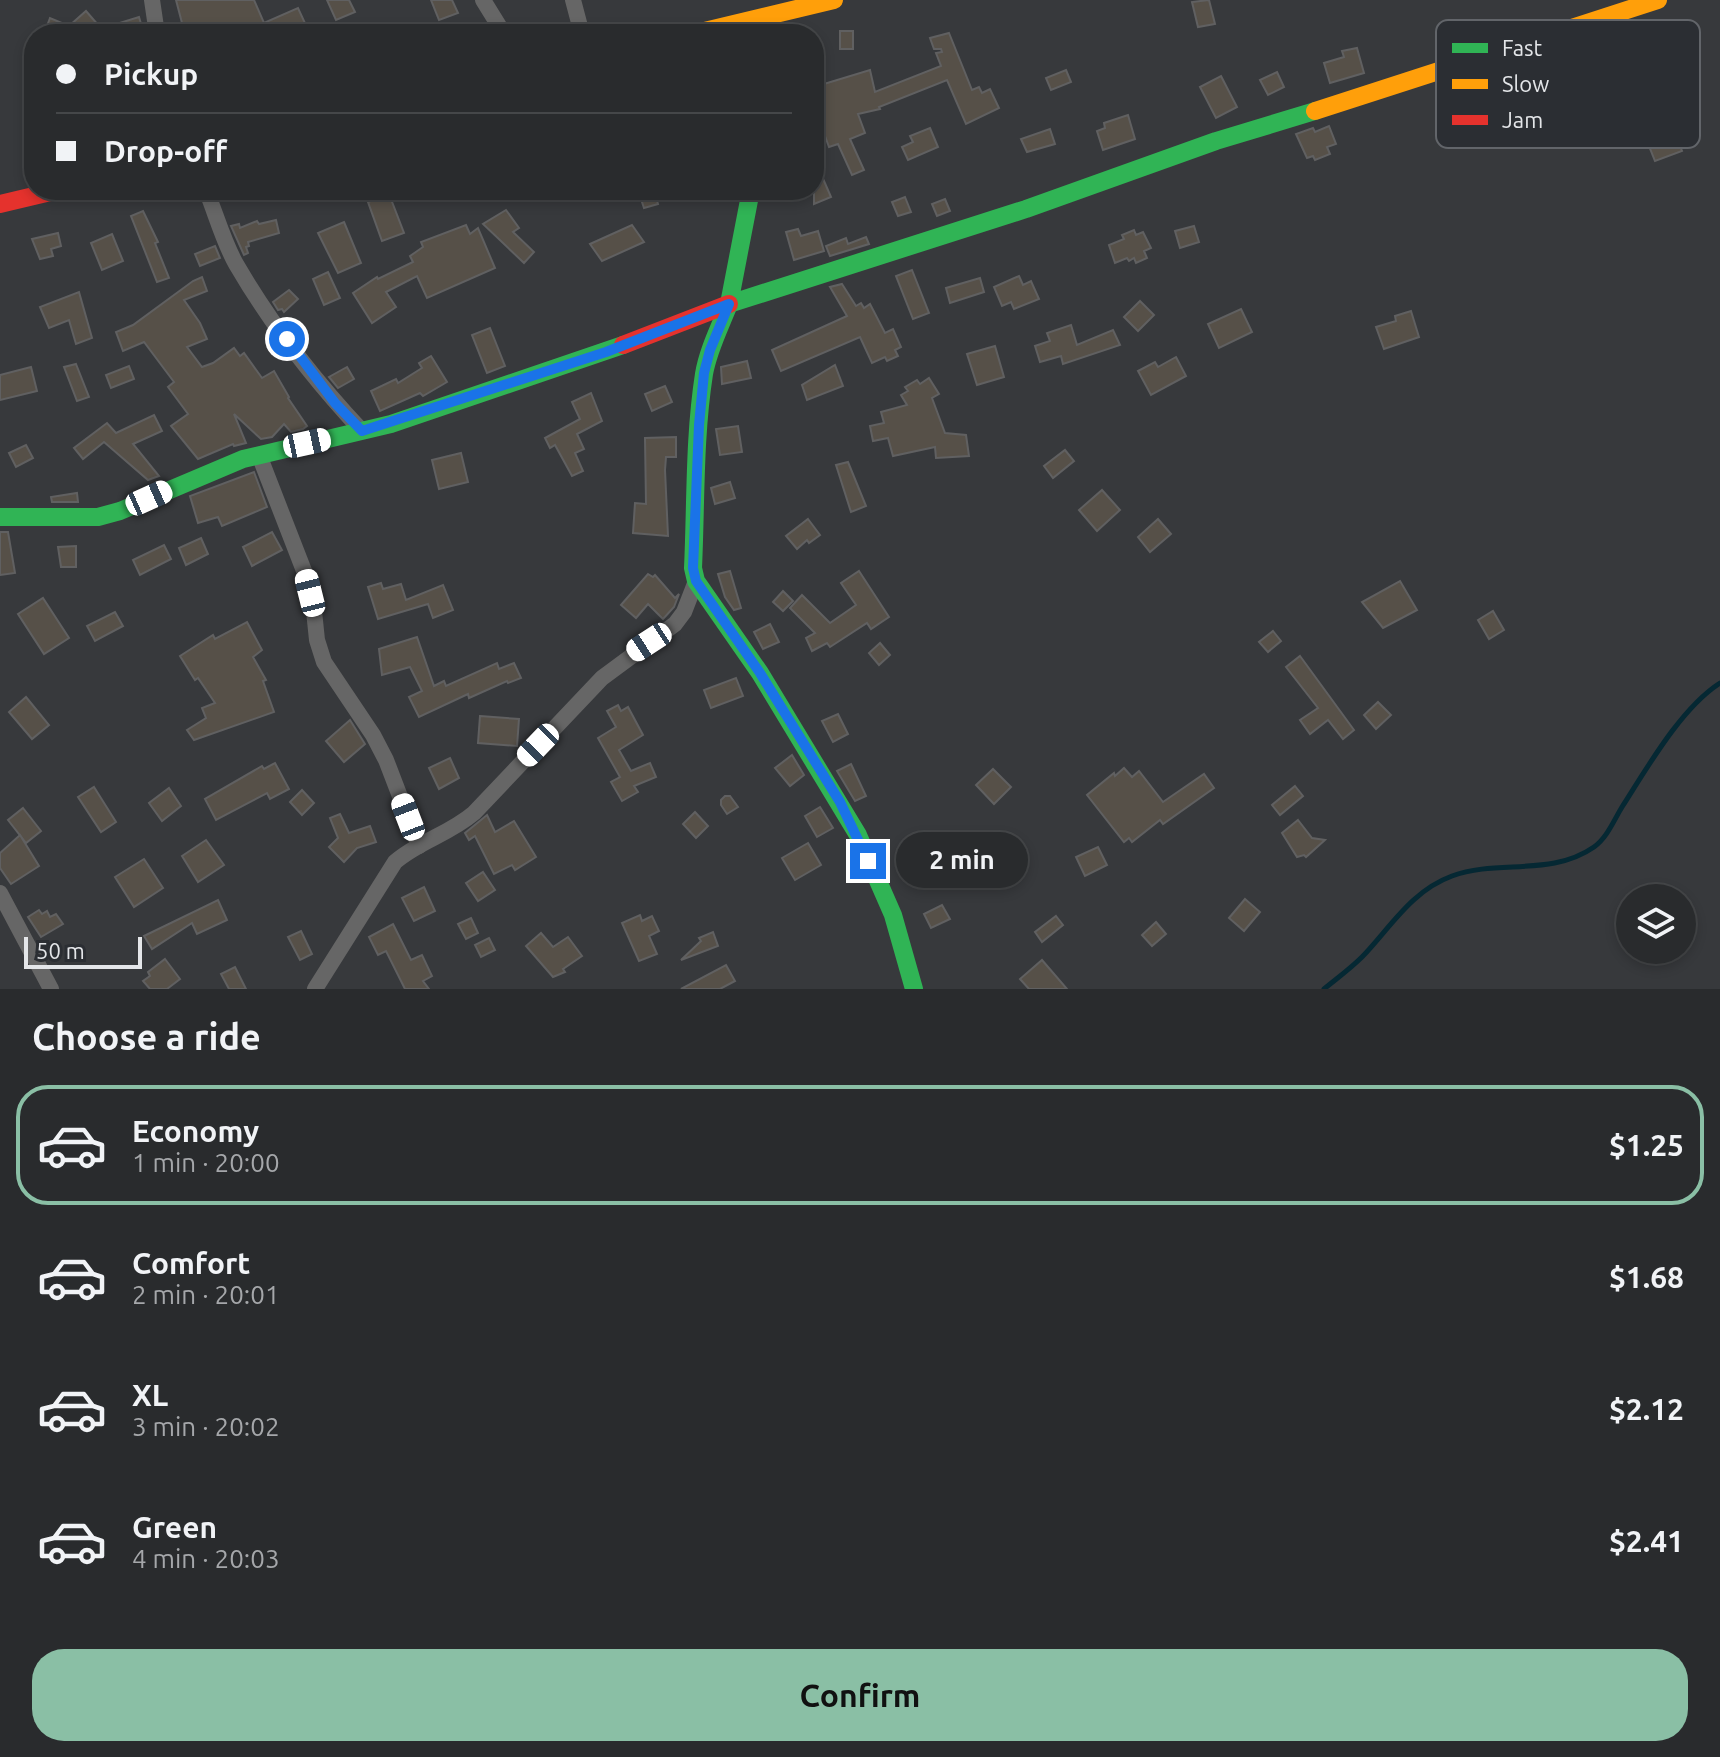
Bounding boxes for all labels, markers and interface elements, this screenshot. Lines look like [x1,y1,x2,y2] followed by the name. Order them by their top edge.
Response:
[1436,20,1700,148] legend
[1502,35,1543,60] text: Fast
[104,57,198,91] text: Pickup
[1502,71,1549,96] text: Slow
[1502,107,1543,132] text: Jam
[104,134,227,168] text: Drop-off
[269,321,305,357] route start
[281,426,333,460] car
[122,477,176,519] car
[293,567,327,619] car
[622,619,676,665] car
[513,719,563,771] car
[388,790,428,844] car
[896,833,1028,889] callout: 2 min
[850,843,886,879] route end
[929,845,995,874] text: 2 min
[1616,884,1696,964] map controls
[1616,884,1696,964] button: layers
[24,933,142,969] scale bar
[36,938,85,963] text: 50 m
[32,1016,261,1057] text: Choose a ride
[36,1109,108,1181] icon: car
[132,1114,259,1148] text: Economy
[1609,1128,1684,1162] text: $1.25
[132,1148,280,1177] text: 1 min · 20:00
[36,1241,108,1313] icon: car
[132,1246,250,1280] text: Comfort
[1609,1260,1684,1294] text: $1.68
[132,1280,280,1309] text: 2 min · 20:01
[36,1373,108,1445] icon: car
[132,1378,168,1412] text: XL
[1609,1392,1684,1426] text: $2.12
[132,1412,280,1441] text: 3 min · 20:02
[36,1505,108,1577] icon: car
[132,1510,217,1544] text: Green
[1609,1524,1684,1558] text: $2.41
[132,1544,280,1573] text: 4 min · 20:03
[32,1649,1688,1741] button: Confirm

